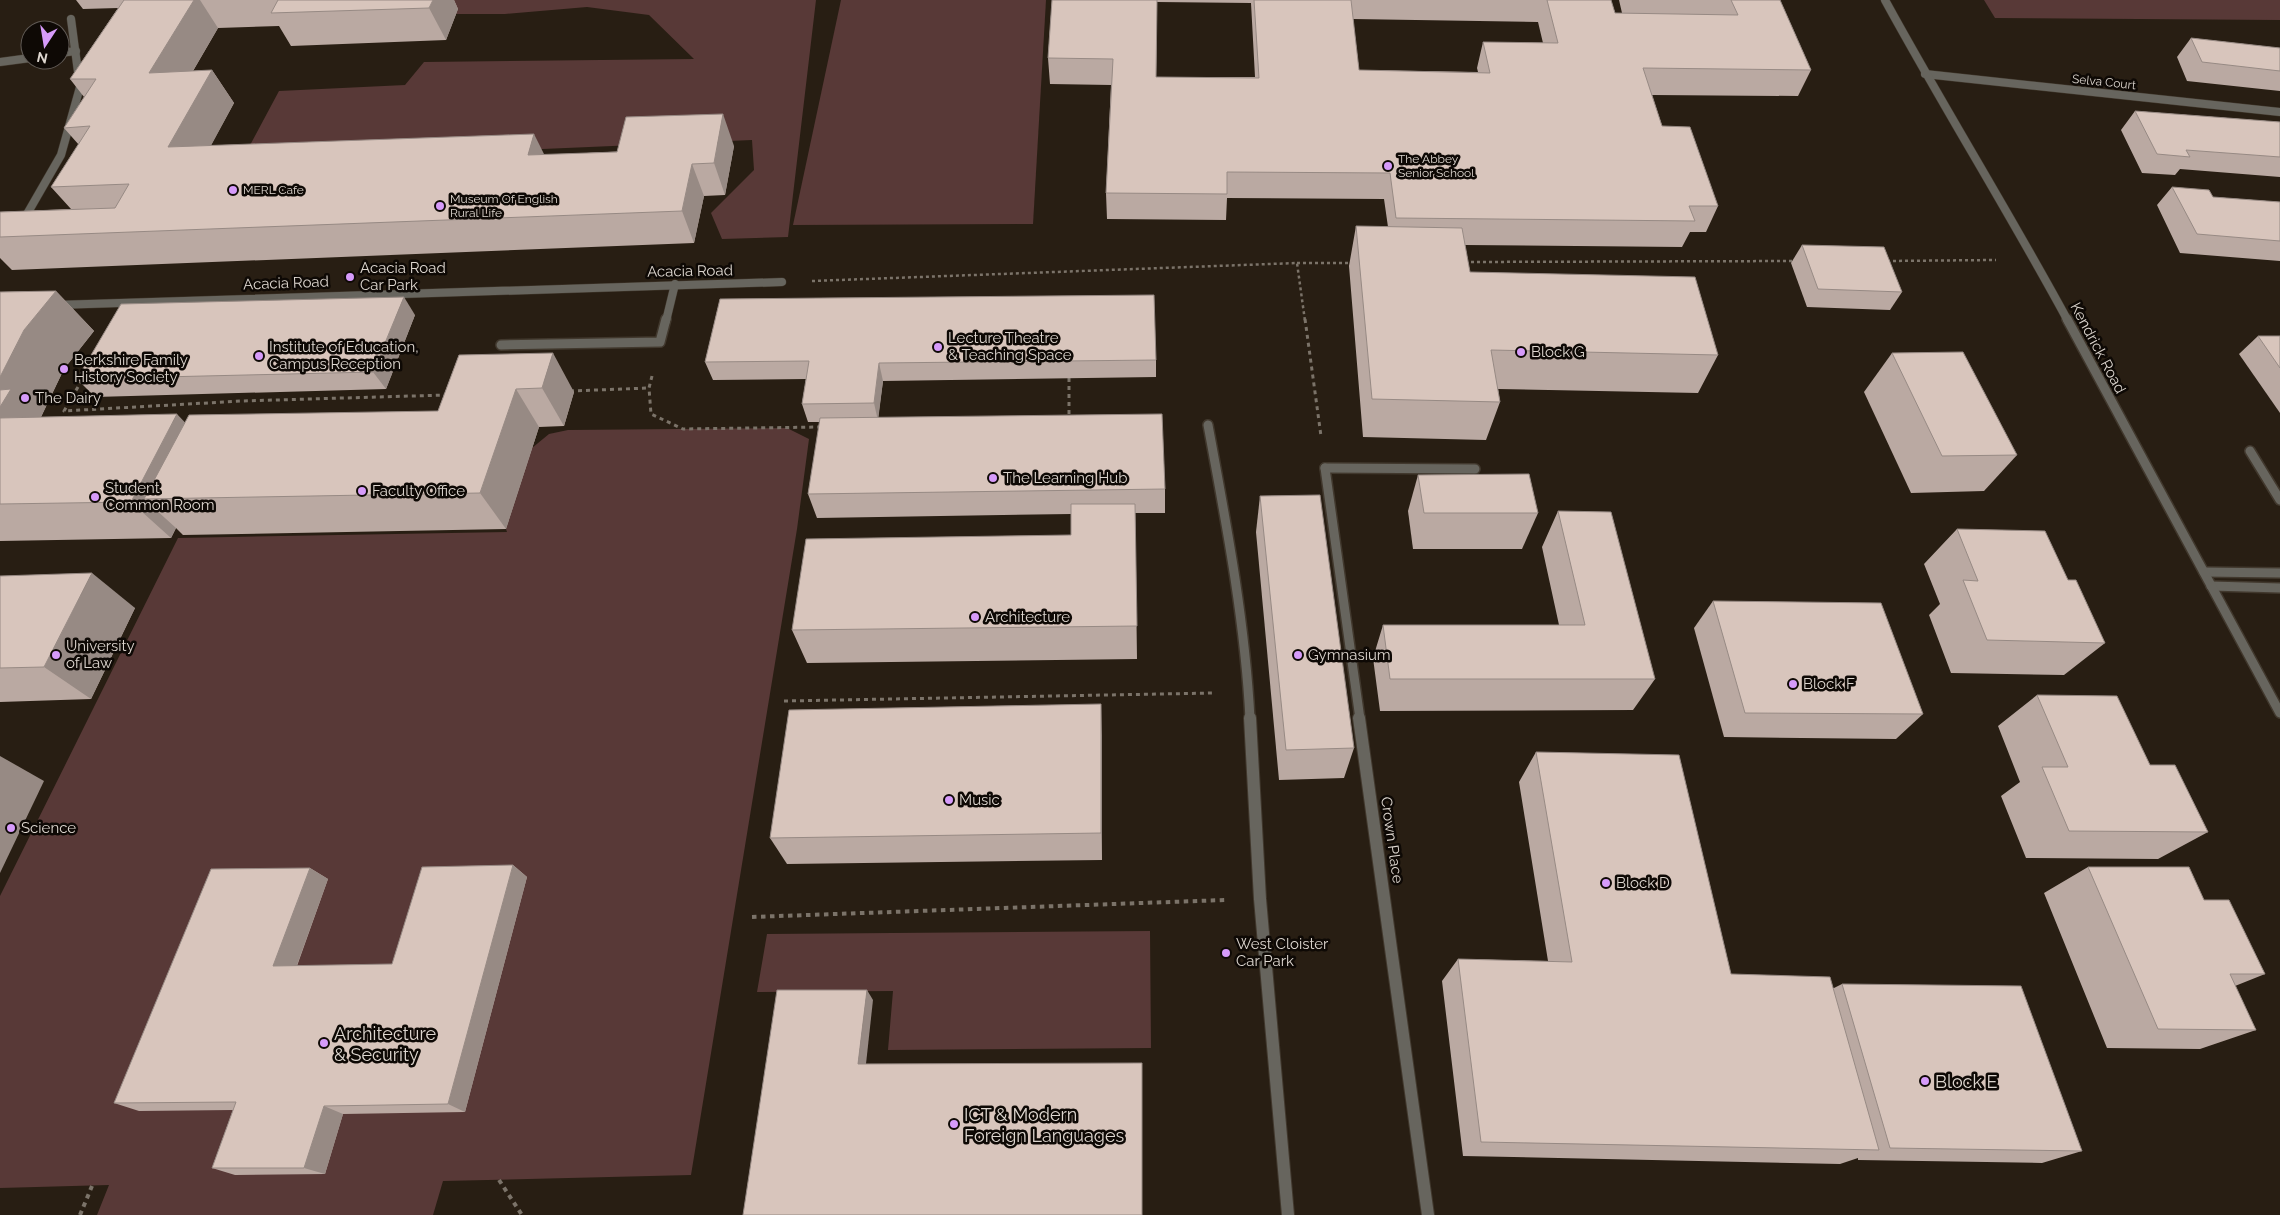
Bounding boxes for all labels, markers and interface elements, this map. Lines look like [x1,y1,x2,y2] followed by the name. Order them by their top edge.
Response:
[20,20,70,70] north arrow
[35,49,49,67] text: N
[2071,72,2137,92] street label: Selva Court
[1398,152,1475,180] place label: The Abbey Senior School
[1382,160,1394,172] marker: The Abbey Senior School
[243,183,304,197] place label: MERL Cafe
[227,184,239,196] marker: MERL Cafe
[450,192,558,220] place label: Museum Of English Rural Life
[434,200,446,212] marker: Museum Of English Rural Life
[360,259,446,294] place label: Acacia Road Car Park
[647,261,733,281] street label: Acacia Road
[344,271,356,283] marker: Acacia Road Car Park
[243,273,329,293] street label: Acacia Road
[2066,299,2130,397] street label: Kendrick Road
[948,329,1072,364] place label: Lecture Theatre & Teaching Space
[269,338,419,373] place label: Institute of Education, Campus Reception
[932,341,944,353] marker: Lecture Theatre & Teaching Space
[1531,343,1585,361] place label: Block G
[1515,346,1527,358] marker: Block G
[253,350,265,362] marker: Institute of Education, Campus Reception
[74,351,188,386] place label: Berkshire Family History Society
[58,363,70,375] marker: Berkshire Family History Society
[35,389,101,407] place label: The Dairy
[19,392,31,404] marker: The Dairy
[1003,469,1127,487] place label: The Learning Hub
[987,472,999,484] marker: The Learning Hub
[105,479,214,514] place label: Student Common Room
[372,482,465,500] place label: Faculty Office
[356,485,368,497] marker: Faculty Office
[89,491,101,503] marker: Student Common Room
[985,608,1070,626] place label: Architecture
[969,611,981,623] marker: Architecture
[66,637,135,672] place label: University of Law
[1308,646,1391,664] place label: Gymnasium
[50,649,62,661] marker: University of Law
[1292,649,1304,661] marker: Gymnasium
[1803,675,1855,693] place label: Block F
[1787,678,1799,690] marker: Block F
[959,791,1000,809] place label: Music
[943,794,955,806] marker: Music
[1377,796,1407,885] street label: Crown Place
[21,819,76,837] place label: Science
[5,822,17,834] marker: Science
[1616,874,1670,892] place label: Block D
[1600,877,1612,889] marker: Block D
[1236,935,1329,970] place label: West Cloister Car Park
[1220,947,1232,959] marker: West Cloister Car Park
[334,1023,437,1065] place label: Architecture & Security
[318,1037,330,1049] marker: Architecture & Security
[1935,1071,1998,1092] place label: Block E
[1919,1075,1931,1087] marker: Block E
[964,1104,1125,1146] place label: ICT & Modern Foreign Languages
[948,1118,960,1130] marker: ICT & Modern Foreign Languages

